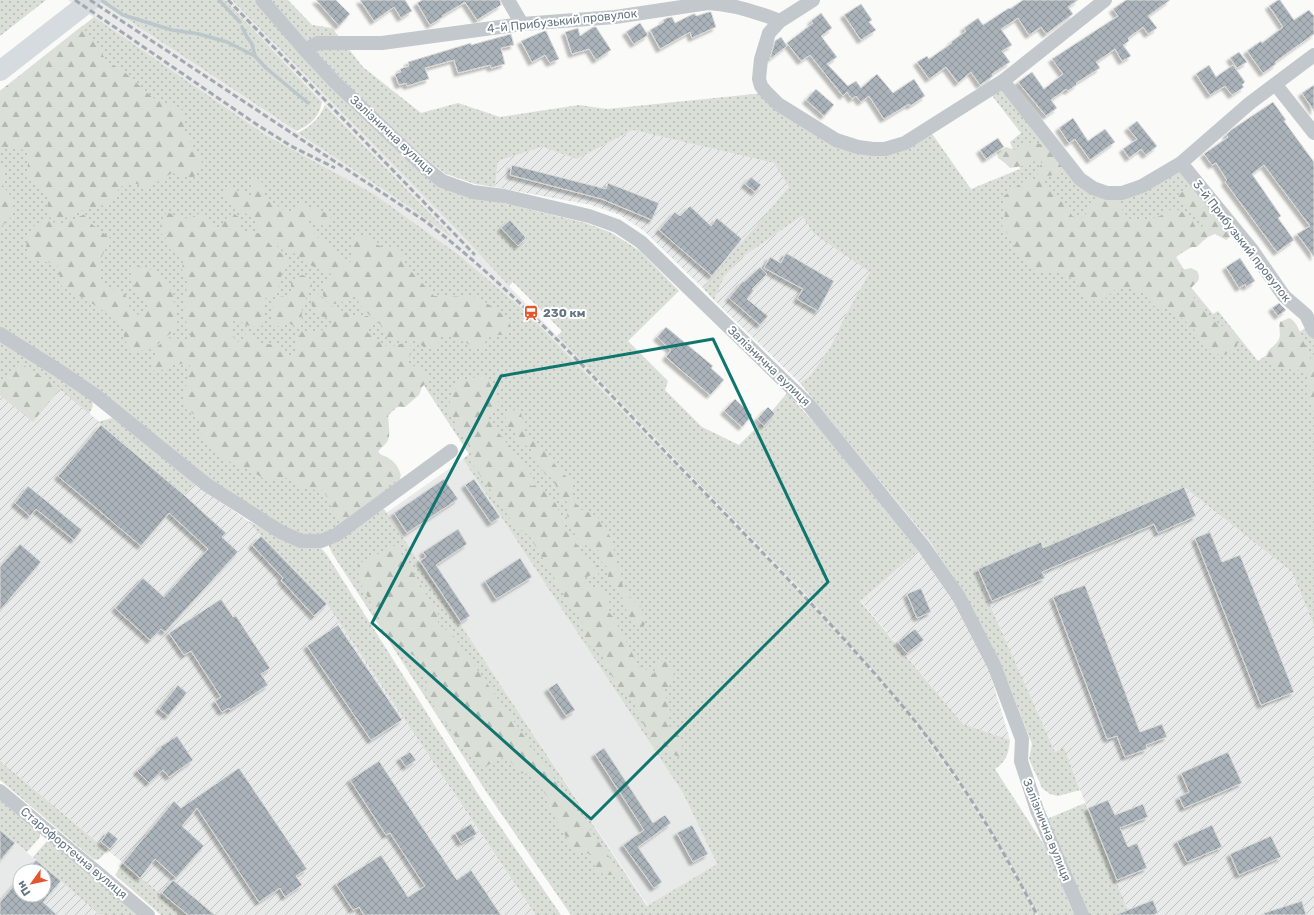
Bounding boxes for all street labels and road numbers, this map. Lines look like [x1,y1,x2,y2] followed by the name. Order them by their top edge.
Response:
[486,6,638,36] street label: 4-й Прибузький провулок
[347,93,437,177] street label: Залізнична вулиця
[1190,177,1294,305] street label: 3-й Прибузький провулок
[725,323,813,409] street label: Залізнична вулиця
[1020,777,1074,883] street label: Залізнична вулиця
[18,804,130,902] street label: Старофортечна вулиця

